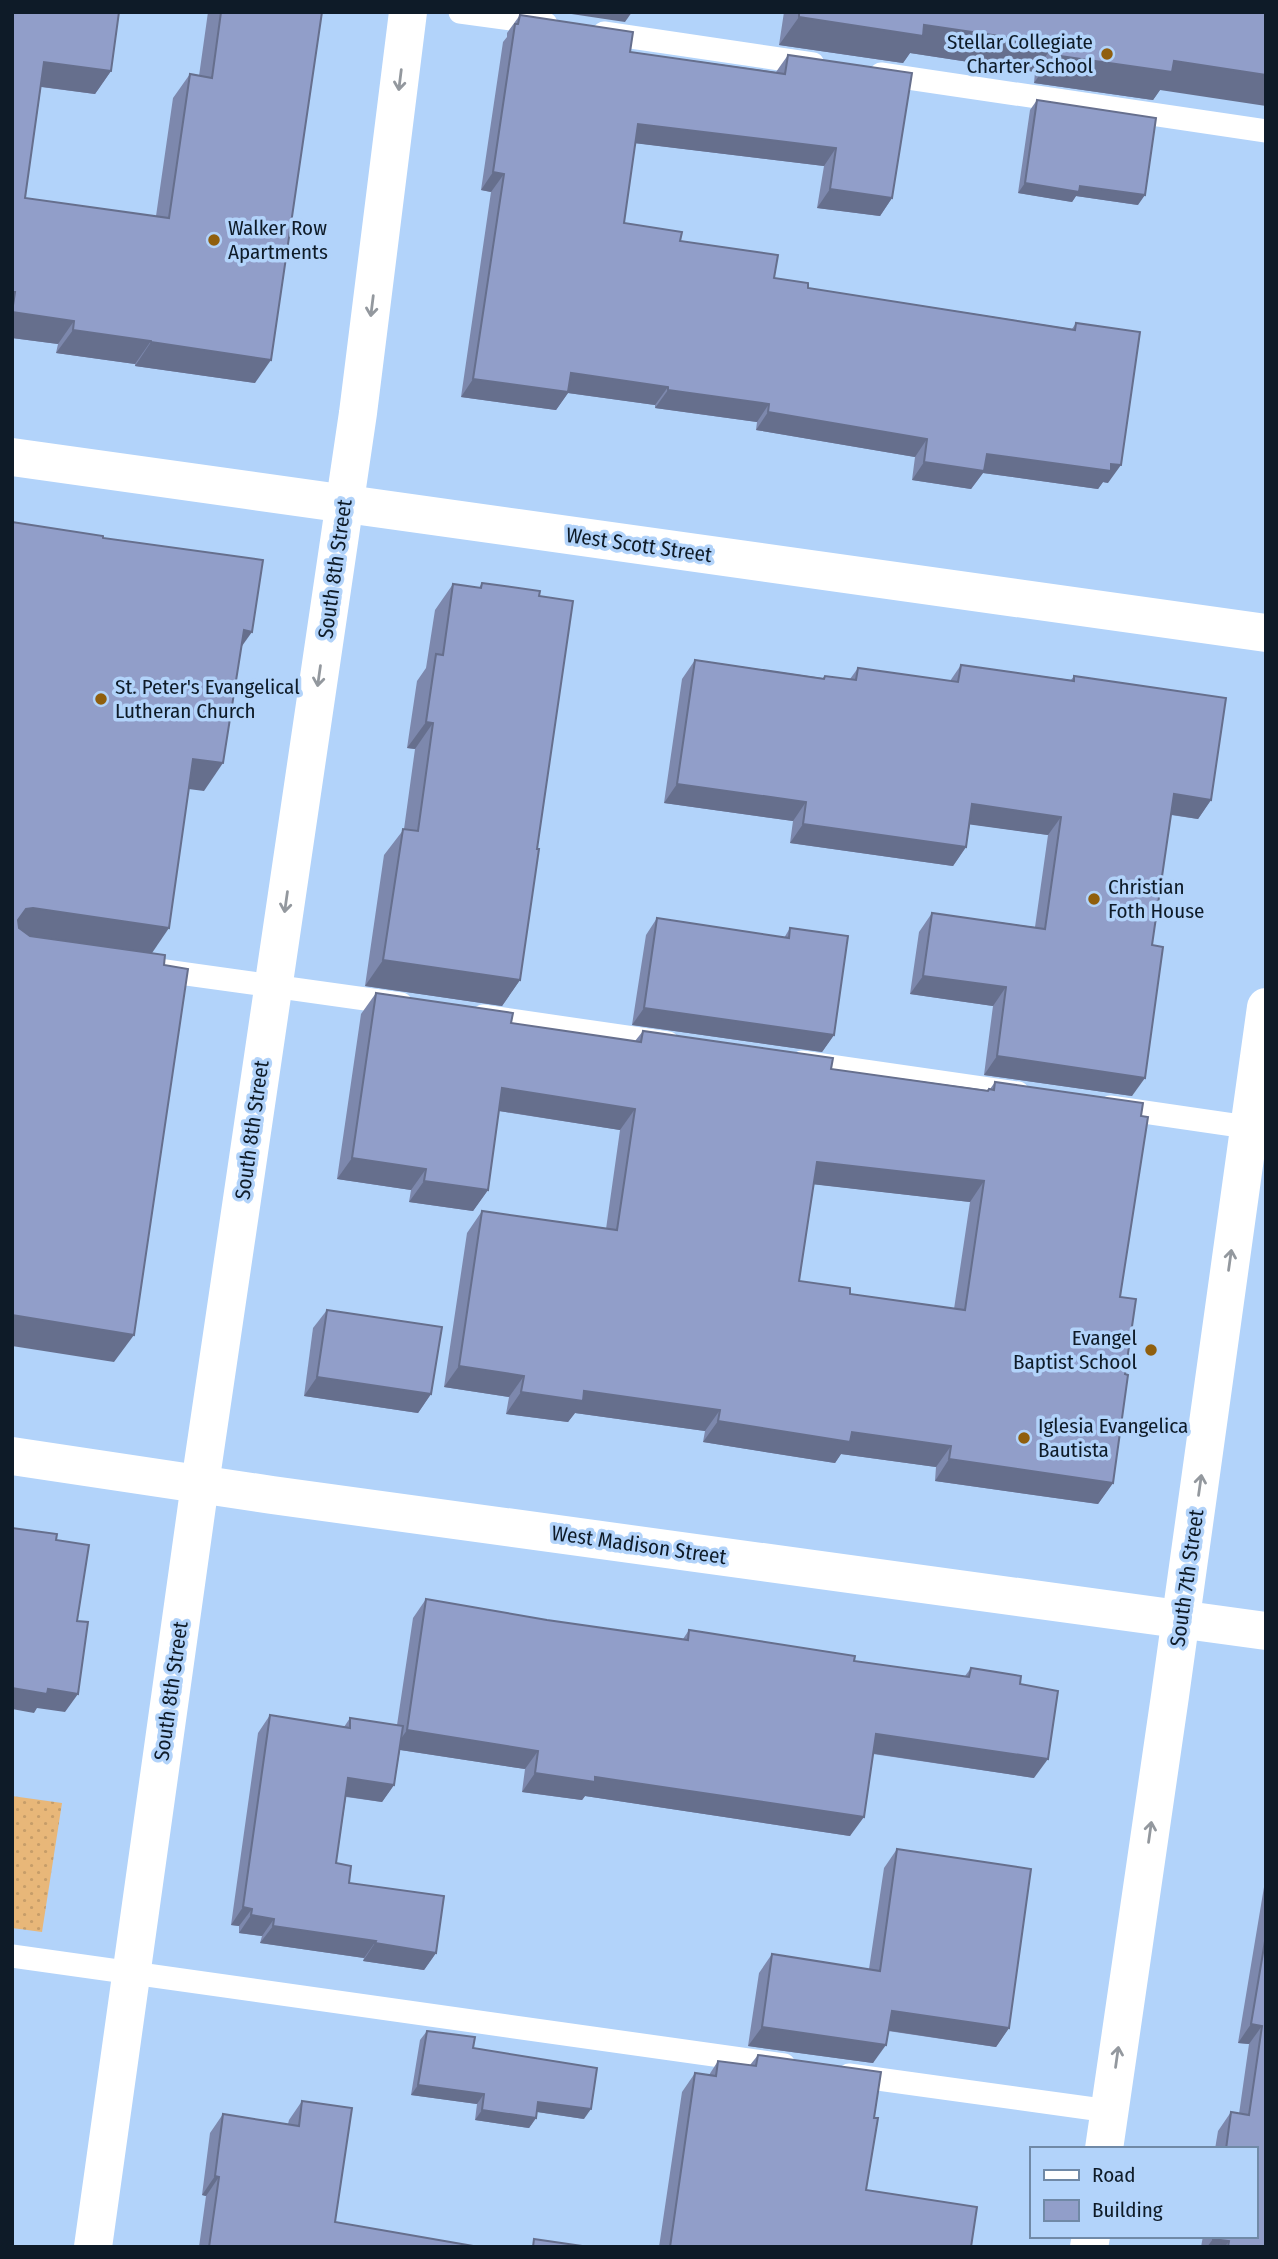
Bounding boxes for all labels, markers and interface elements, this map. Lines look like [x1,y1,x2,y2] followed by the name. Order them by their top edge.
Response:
[947,29,1093,79] place label: Stellar Collegiate Charter School
[1099,46,1115,62] marker: Stellar Collegiate Charter School
[393,68,406,91] one-way arrow
[228,215,328,265] place label: Walker Row Apartments
[206,232,222,248] marker: Walker Row Apartments
[365,294,378,317] one-way arrow
[312,498,358,640] street label: South 8th Street
[564,522,714,568] street label: West Scott Street
[312,665,325,687] one-way arrow
[115,674,300,724] place label: St. Peter's Evangelical Lutheran Church
[93,691,109,707] marker: St. Peter's Evangelical Lutheran Church
[1108,874,1204,924] place label: Christian Foth House
[279,890,292,912] one-way arrow
[1086,891,1102,907] marker: Christian Foth House
[229,1059,275,1201] street label: South 8th Street
[1223,1249,1236,1272] one-way arrow
[1013,1325,1137,1375] place label: Evangel Baptist School
[1143,1342,1159,1358] marker: Evangel Baptist School
[1038,1413,1188,1463] place label: Iglesia Evangelica Bautista
[1016,1430,1032,1446] marker: Iglesia Evangelica Bautista
[1193,1475,1206,1497] one-way arrow
[1165,1508,1210,1648] street label: South 7th Street
[550,1520,728,1570] street label: West Madison Street
[148,1620,194,1762] street label: South 8th Street
[1144,1821,1157,1844] one-way arrow
[1111,2046,1124,2069] one-way arrow
[1030,2147,1257,2238] legend
[1092,2162,1136,2188] text: Road
[1092,2197,1163,2223] text: Building

